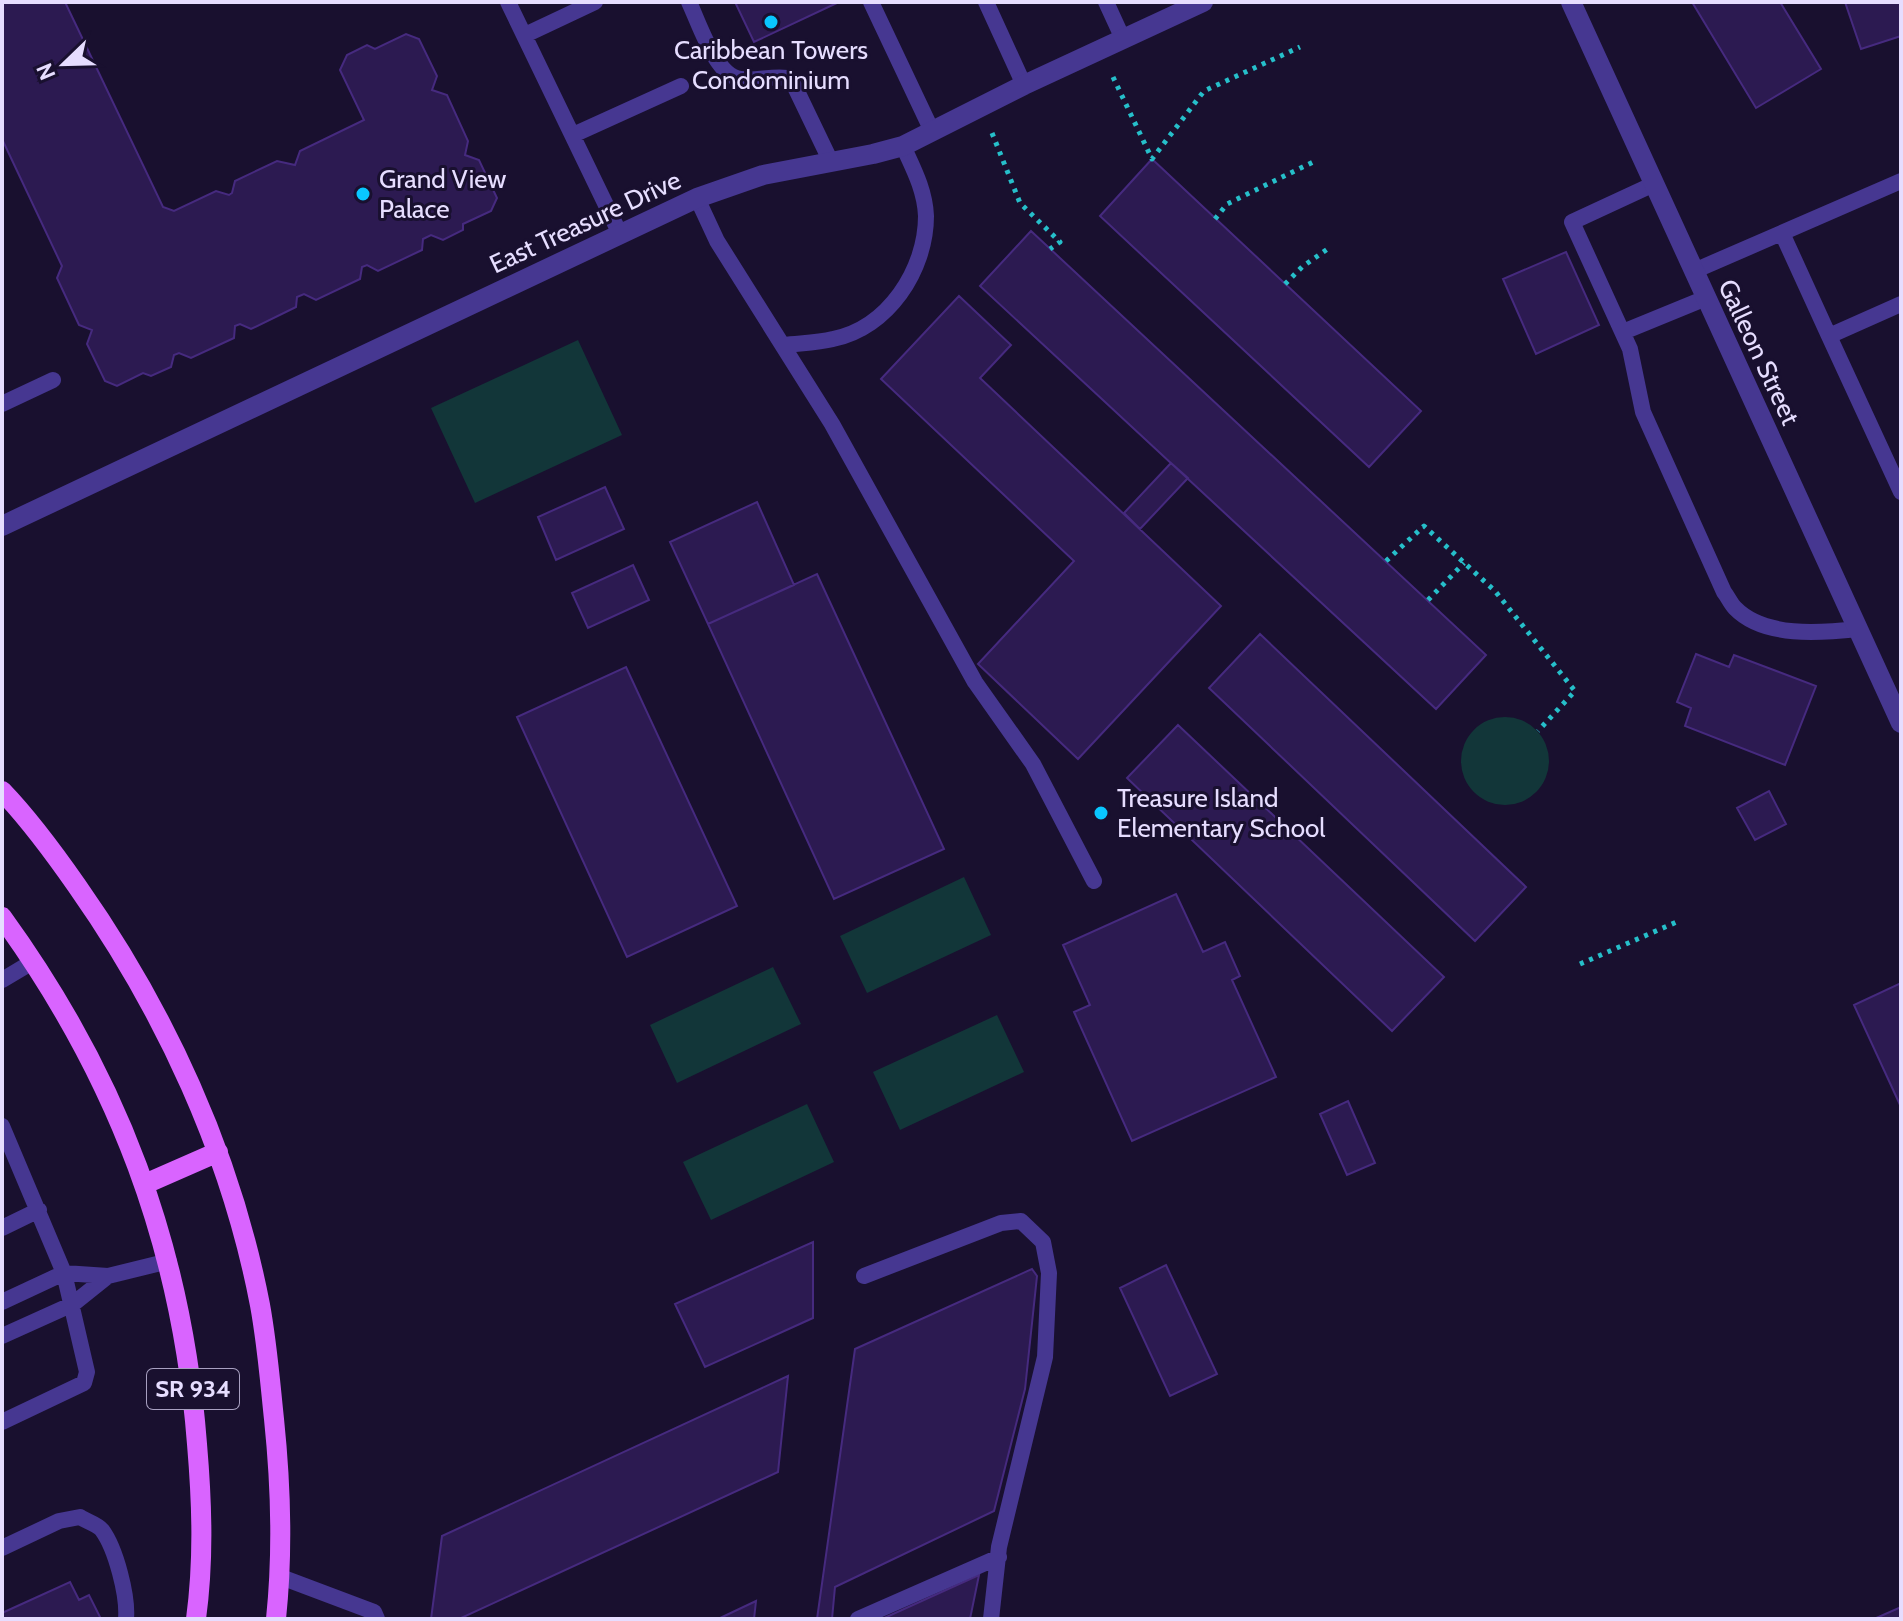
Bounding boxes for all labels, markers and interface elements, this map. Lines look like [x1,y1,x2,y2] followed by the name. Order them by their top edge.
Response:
[762,13,780,31] marker: Caribbean Towers Condominium
[24,24,104,104] north arrow
[674,34,868,96] place label: Caribbean Towers Condominium
[31,59,62,84] text: N
[379,163,506,225] place label: Grand View Palace
[484,164,686,280] street label: East Treasure Drive
[354,185,372,203] marker: Grand View Palace
[1711,274,1807,430] street label: Galleon Street
[1117,782,1325,844] place label: Treasure Island Elementary School
[1092,804,1110,822] marker: Treasure Island Elementary School
[147,1369,239,1409] road number: SR 934

